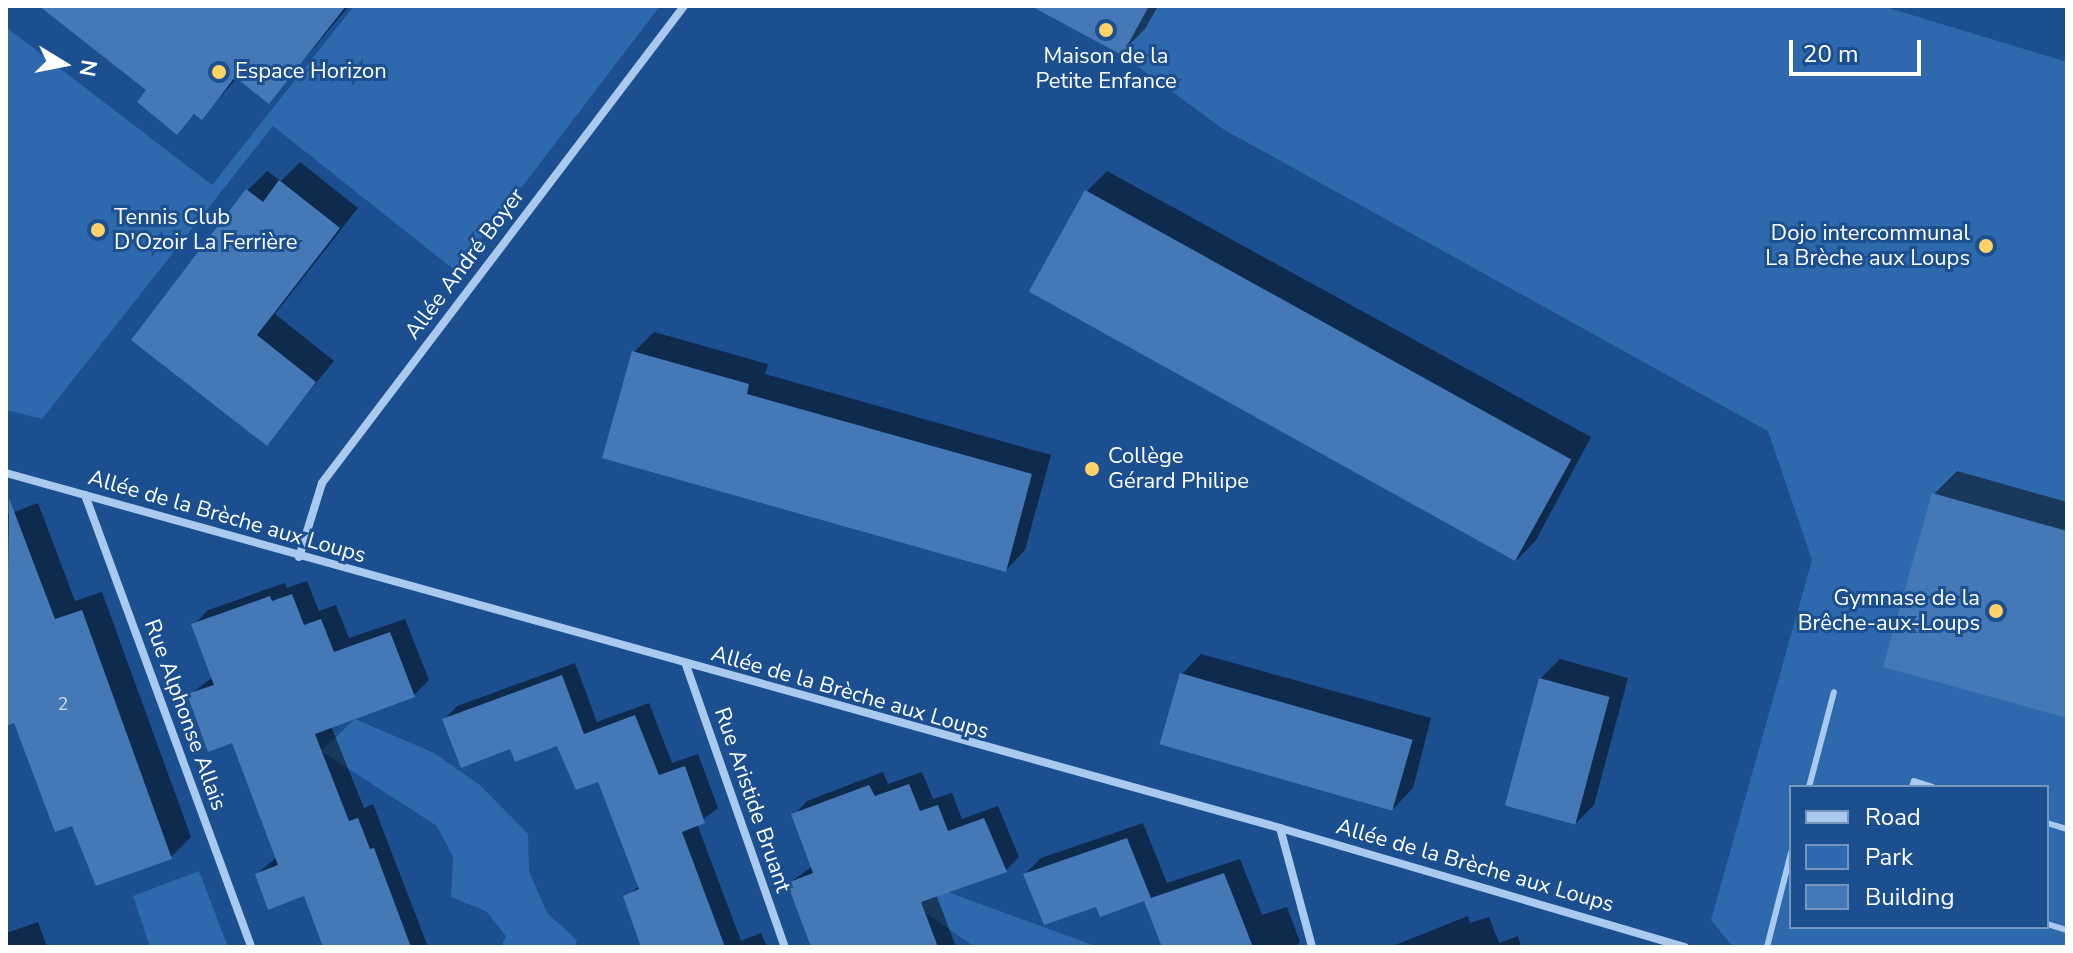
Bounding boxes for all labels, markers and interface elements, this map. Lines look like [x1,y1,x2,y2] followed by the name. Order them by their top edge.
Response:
[1097,21,1115,39] marker: Maison de la Petite Enfance
[24,24,104,104] north arrow
[1793,24,1925,74] scale bar
[1803,38,1859,70] text: 20 m
[1035,43,1177,94] place label: Maison de la Petite Enfance
[71,57,104,79] text: N
[235,59,387,85] place label: Espace Horizon
[210,63,228,81] marker: Espace Horizon
[400,183,530,345] street label: Allée André Boyer
[114,204,297,256] place label: Tennis Club D'Ozoir La Ferrière
[1765,220,1970,272] place label: Dojo intercommunal La Brèche aux Loups
[89,221,107,239] marker: Tennis Club D'Ozoir La Ferrière
[1977,237,1995,255] marker: Dojo intercommunal La Brèche aux Loups
[1108,443,1249,494] place label: Collège Gérard Philipe
[1083,460,1101,478] marker: Collège Gérard Philipe
[85,465,369,569] street label: Allée de la Brèche aux Loups
[1798,585,1980,636] place label: Gymnase de la Brêche-aux-Loups
[1987,602,2005,620] marker: Gymnase de la Brêche-aux-Loups
[138,616,232,814] street label: Rue Alphonse Allais
[708,641,992,745] street label: Allée de la Brèche aux Loups
[58,693,68,715] house number: 2
[708,704,796,896] street label: Rue Aristide Bruant
[1789,785,2049,929] legend
[1865,801,1921,833] text: Road
[1333,814,1617,918] street label: Allée de la Brèche aux Loups
[1865,841,1913,873] text: Park
[1865,881,1955,913] text: Building

